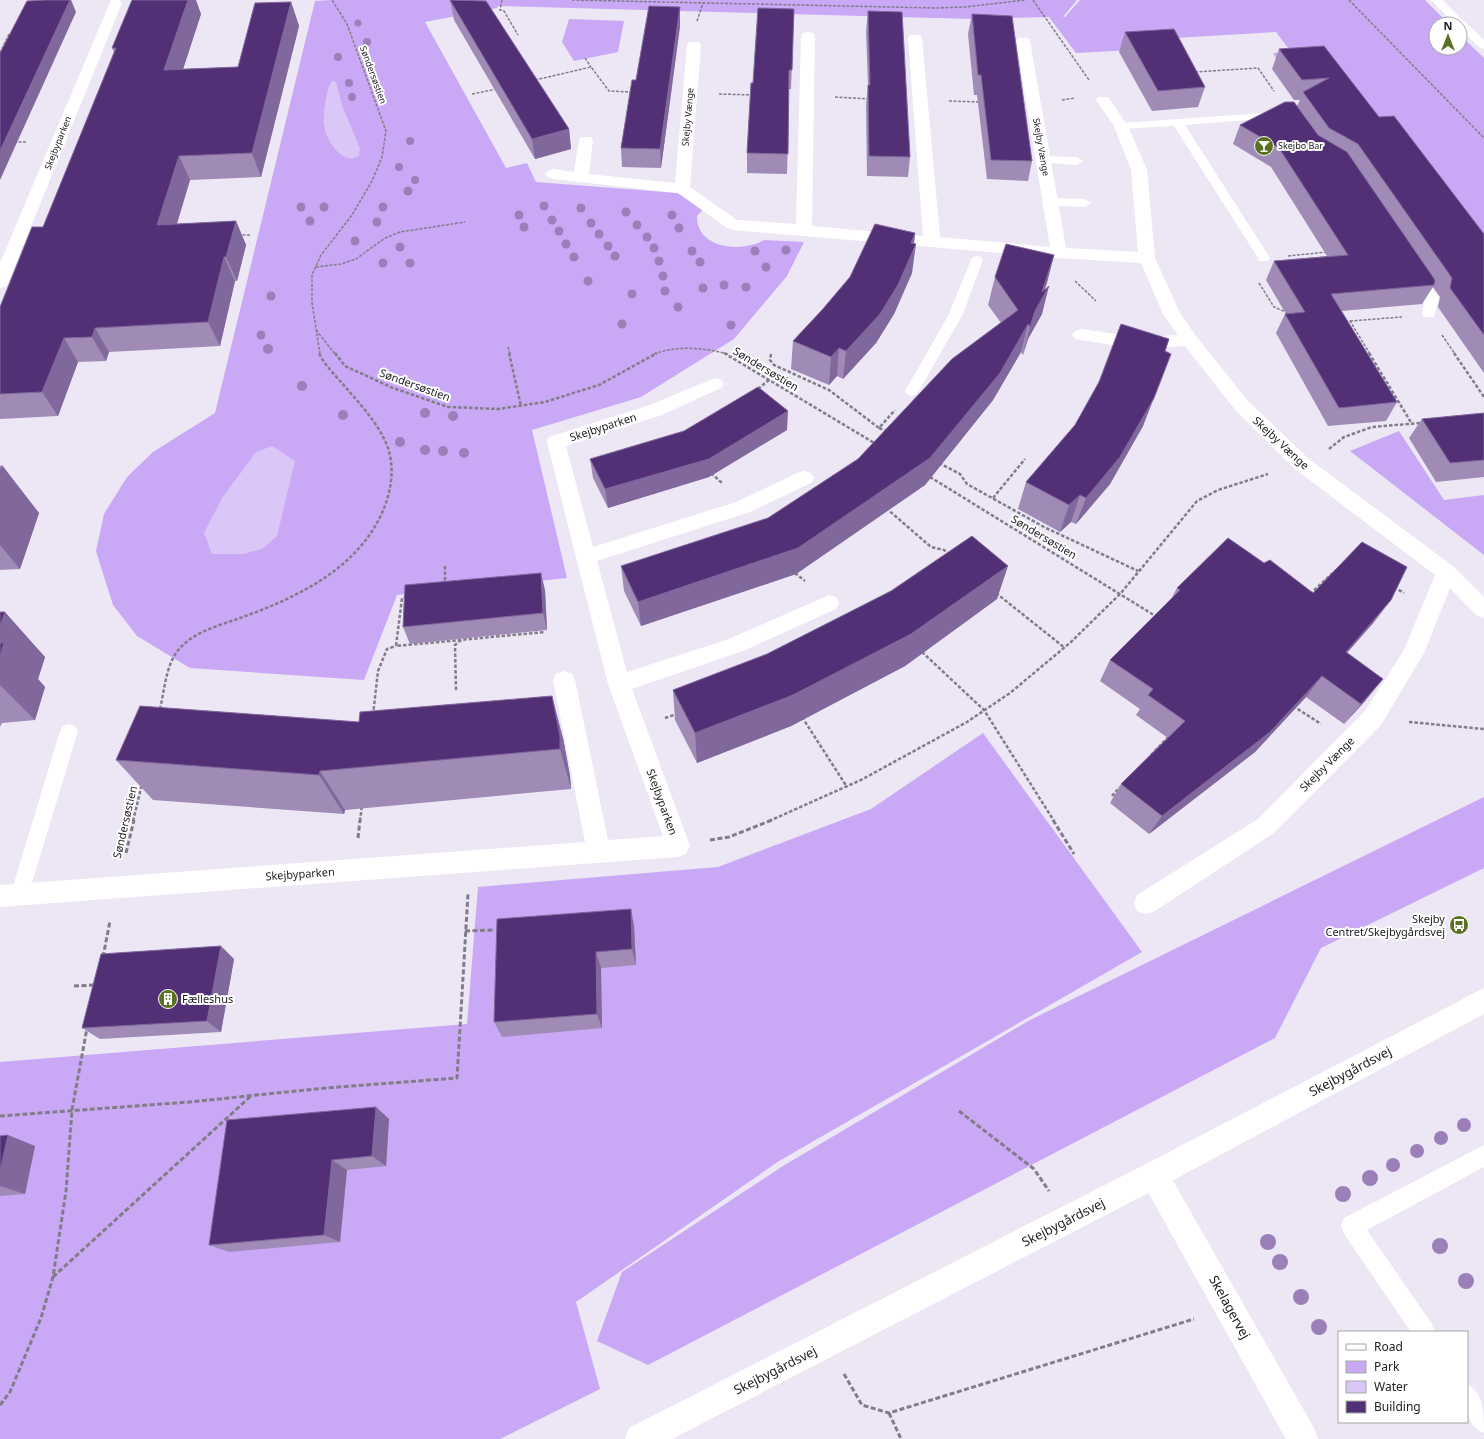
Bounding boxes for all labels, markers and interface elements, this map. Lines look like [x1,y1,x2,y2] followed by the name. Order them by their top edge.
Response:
[1428,16,1468,56] north arrow
[1444,18,1452,33] text: N
[357,44,390,106] street label: Søndersøstien
[678,87,697,147] street label: Skejby Vænge
[41,114,74,172] street label: Skejbyparken
[1030,117,1053,177] street label: Skejby Vænge
[1253,135,1275,157] bar icon: Skejbo Bar
[1278,139,1323,152] place label: Skejbo Bar
[731,343,802,394] street label: Søndersøstien
[378,365,453,404] street label: Søndersøstien
[567,409,638,444] street label: Skejbyparken
[1250,413,1313,473] street label: Skejby Vænge
[1009,511,1080,562] street label: Søndersøstien
[1296,733,1357,794] street label: Skejby Vænge
[644,767,681,837] street label: Skejbyparken
[109,784,140,860] street label: Søndersøstien
[265,864,335,883] street label: Skejbyparken
[1325,911,1445,939] place label: Skejby Centret/Skejbygårdsvej
[1448,914,1470,936] bus stop icon: Skejby Centret/Skejbygårdsvej
[157,988,179,1010] building icon: Fælleshus
[182,991,233,1006] place label: Fælleshus
[1306,1042,1394,1100] street label: Skejbygårdsvej
[1018,1193,1108,1251] street label: Skejbygårdsvej
[1205,1272,1255,1342] street label: Skelagervej
[1338,1331,1468,1423] legend
[1374,1338,1403,1355] text: Road
[730,1341,820,1399] street label: Skejbygårdsvej
[1374,1358,1400,1375] text: Park
[1374,1378,1408,1395] text: Water
[1374,1398,1421,1415] text: Building

